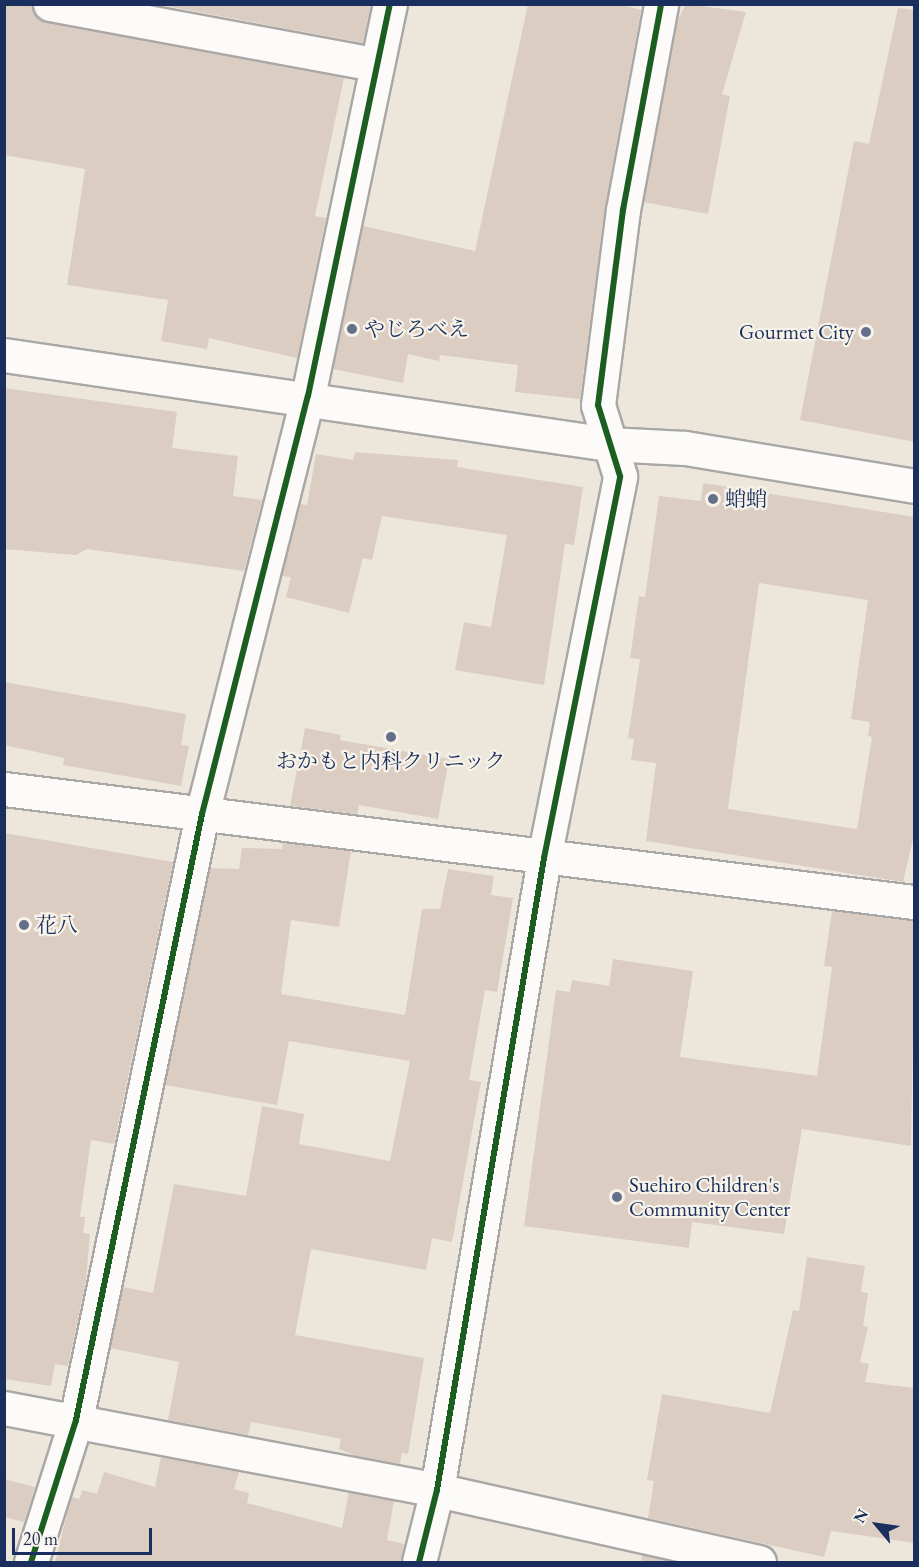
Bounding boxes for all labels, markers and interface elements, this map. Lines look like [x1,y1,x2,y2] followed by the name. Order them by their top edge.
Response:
[364,316,469,342] place label: やじろべえ
[739,319,854,345] place label: Gourmet City
[345,322,359,336] marker: やじろべえ
[859,325,873,339] marker: Gourmet City
[725,486,767,512] place label: 蛸蛸
[706,492,720,506] marker: 蛸蛸
[382,728,400,746] marker: おかもと内科クリニック
[276,748,506,774] place label: おかもと内科クリニック
[36,912,78,938] place label: 花八
[17,918,31,932] marker: 花八
[629,1172,790,1222] place label: Suehiro Children's Community Center
[610,1190,624,1204] marker: Suehiro Children's Community Center
[847,1495,907,1555] north arrow
[848,1505,873,1527] text: N
[15,1516,154,1554] scale bar
[23,1527,58,1550] text: 20 m

